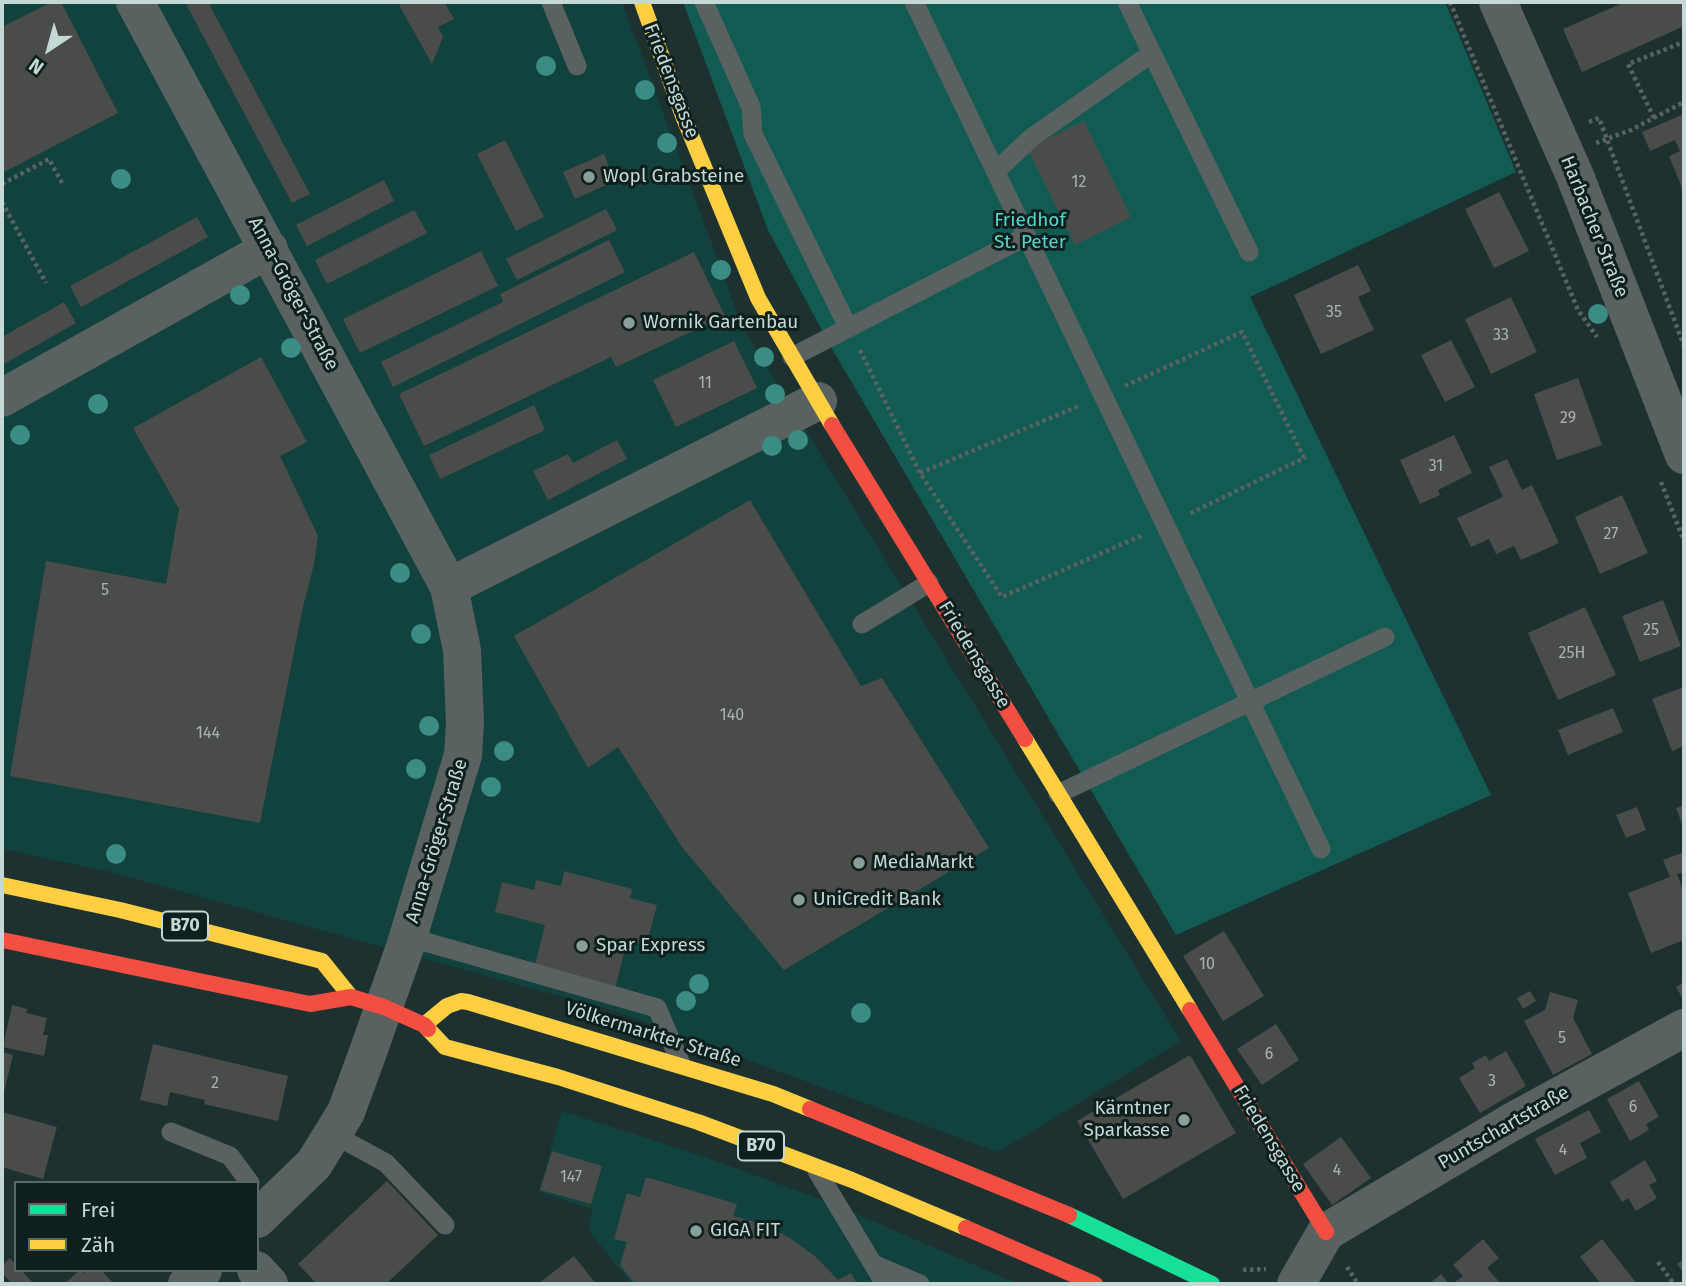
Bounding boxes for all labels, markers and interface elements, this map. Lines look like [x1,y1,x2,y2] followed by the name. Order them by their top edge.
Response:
[14,14,84,84] north arrow
[639,20,703,142] street label: Friedensgasse
[25,53,48,79] text: N
[1555,153,1633,301] street label: Harbacher Straße
[603,166,744,188] place label: Wopl Grabsteine
[581,169,597,185] marker: Wopl Grabsteine
[1072,173,1086,193] house number: 12
[994,210,1066,254] park label: Friedhof St. Peter
[243,214,343,374] street label: Anna-Gröger-Straße
[1326,303,1342,323] house number: 35
[643,312,798,334] place label: Wornik Gartenbau
[621,315,637,331] marker: Wornik Gartenbau
[1493,326,1509,346] house number: 33
[698,374,712,394] house number: 11
[1560,409,1576,429] house number: 29
[1429,457,1443,477] house number: 31
[1604,525,1618,545] house number: 27
[101,581,109,601] house number: 5
[933,597,1015,713] street label: Friedensgasse
[1643,621,1659,641] house number: 25
[1559,644,1585,664] house number: 25H
[720,706,744,726] house number: 140
[196,724,220,744] house number: 144
[401,756,473,926] street label: Anna-Gröger-Straße
[873,852,974,874] place label: MediaMarkt
[851,855,867,871] marker: MediaMarkt
[813,889,941,911] place label: UniCredit Bank
[791,892,807,908] marker: UniCredit Bank
[162,911,208,940] road number: B70
[596,935,705,957] place label: Spar Express
[574,938,590,954] marker: Spar Express
[1199,955,1215,975] house number: 10
[562,997,744,1073] street label: Völkermarkter Straße
[1558,1029,1566,1049] house number: 5
[1265,1045,1273,1065] house number: 6
[1488,1072,1496,1092] house number: 3
[211,1074,219,1094] house number: 2
[1228,1081,1310,1197] street label: Friedensgasse
[1434,1081,1574,1175] street label: Puntschartstraße
[1083,1098,1170,1142] place label: Kärntner Sparkasse
[1629,1098,1637,1118] house number: 6
[1176,1112,1192,1128] marker: Kärntner Sparkasse
[738,1132,784,1161] road number: B70
[1559,1141,1567,1161] house number: 4
[1333,1161,1341,1181] house number: 4
[560,1168,582,1188] house number: 147
[14,1181,259,1272] legend
[81,1197,115,1223] text: Frei
[710,1220,780,1242] place label: GIGA FIT
[688,1223,704,1239] marker: GIGA FIT
[81,1232,115,1258] text: Zäh

